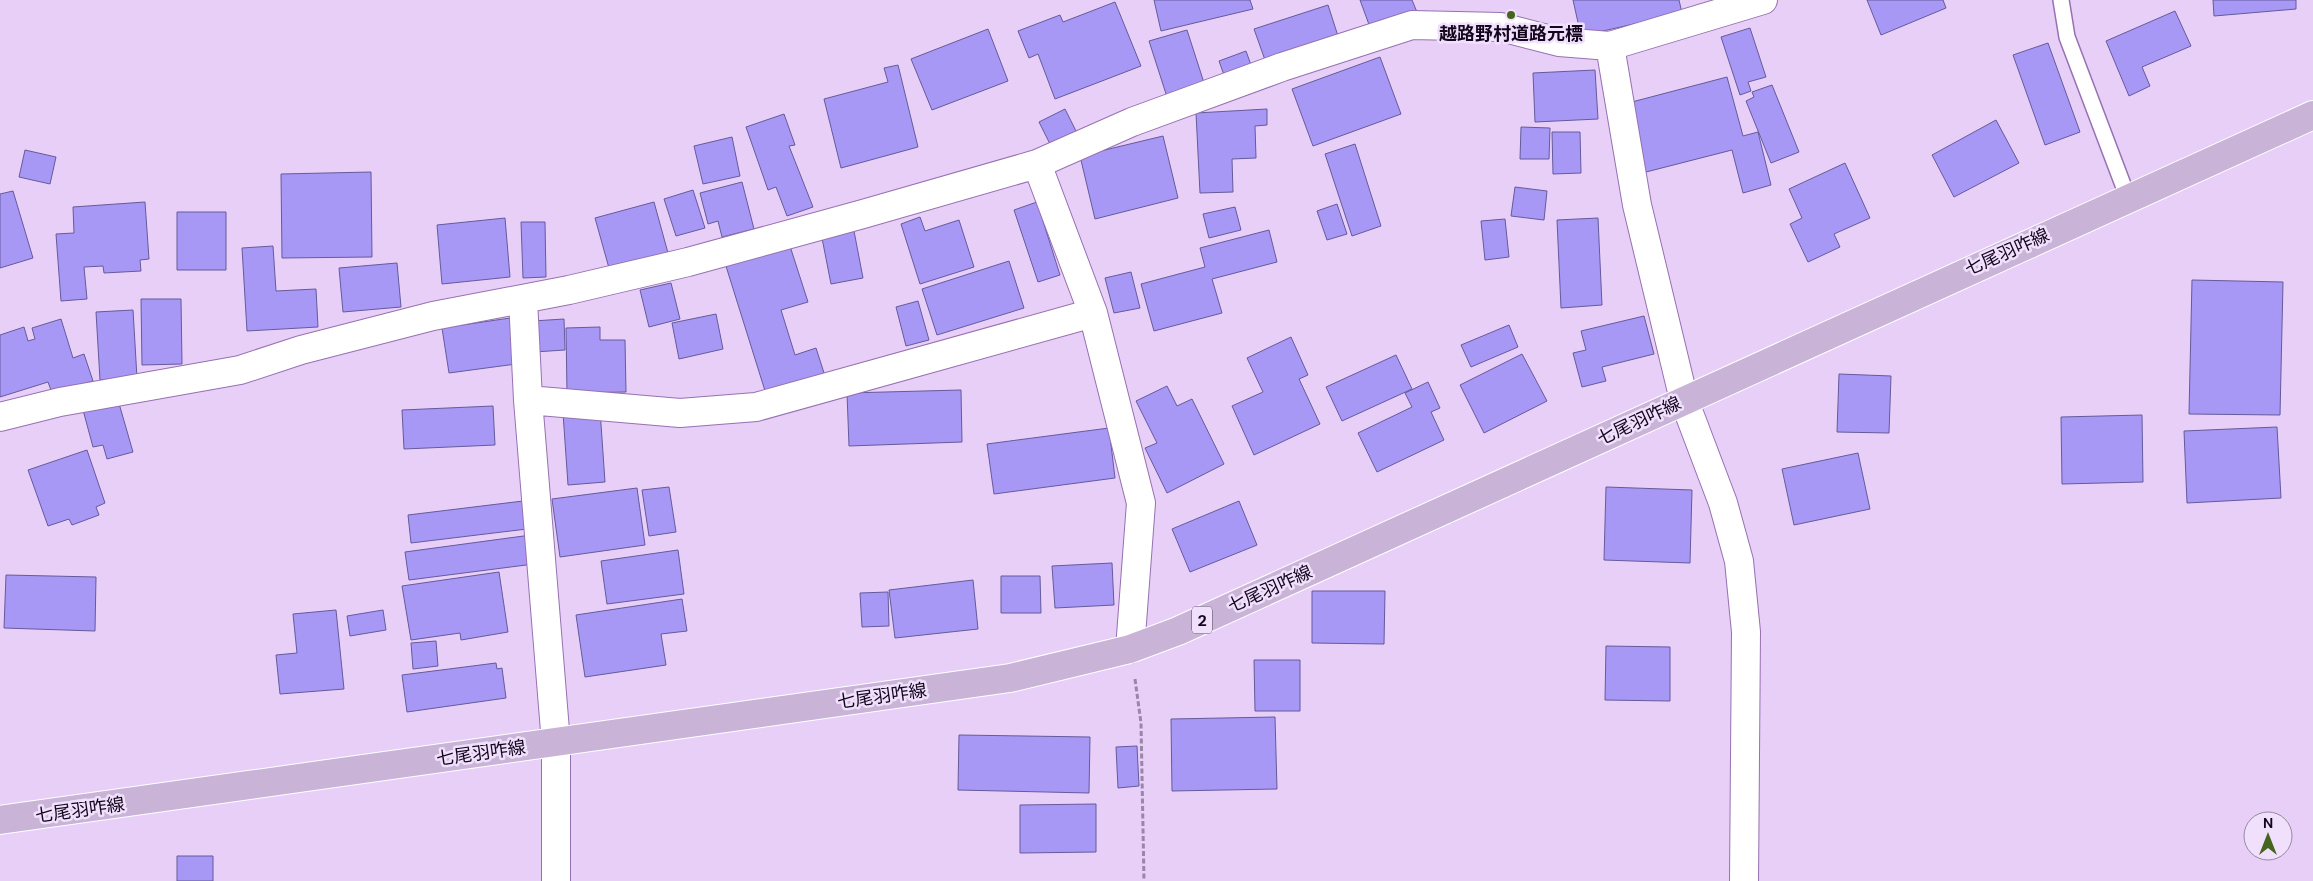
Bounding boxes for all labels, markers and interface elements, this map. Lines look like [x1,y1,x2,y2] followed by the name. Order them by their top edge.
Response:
[1505,9,1517,21] marker: 越路野村道路元標
[1439,22,1583,46] place label: 越路野村道路元標
[1961,223,2053,281] street label: 七尾羽咋線
[1593,391,1685,451] street label: 七尾羽咋線
[1224,560,1316,618] street label: 七尾羽咋線
[1192,606,1212,634] road number: 2
[836,678,928,714] street label: 七尾羽咋線
[435,735,527,771] street label: 七尾羽咋線
[34,792,126,828] street label: 七尾羽咋線
[2243,811,2293,861] north arrow
[2263,814,2273,832] text: N

